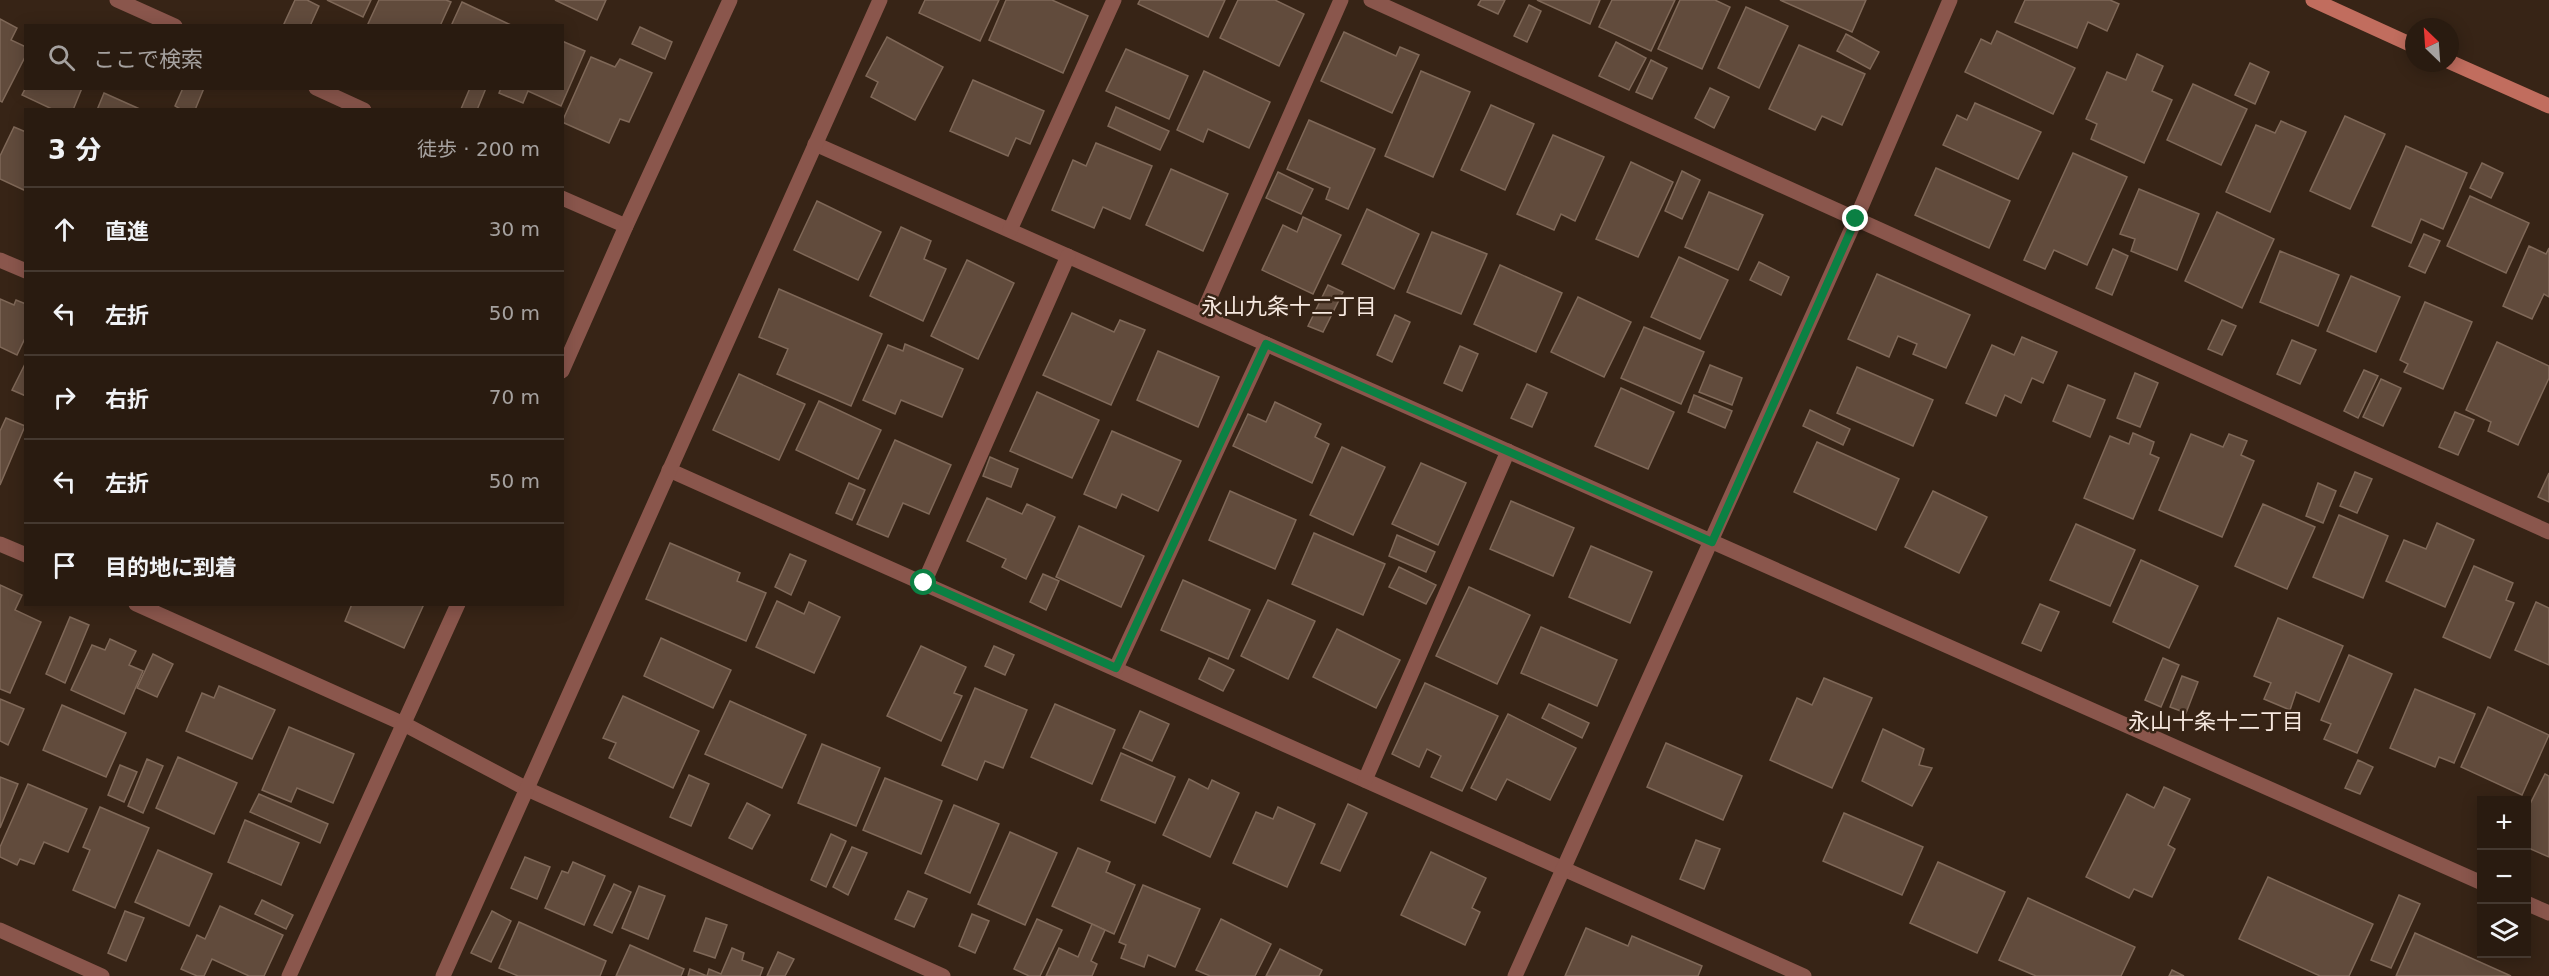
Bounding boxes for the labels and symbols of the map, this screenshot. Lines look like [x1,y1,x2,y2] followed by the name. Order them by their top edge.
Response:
[2405,18,2459,72] north arrow
[1842,205,1868,231] route end
[1201,294,1377,319] district label: 永山九条十二丁目
[910,569,936,595] route start
[2128,709,2304,734] district label: 永山十条十二丁目

